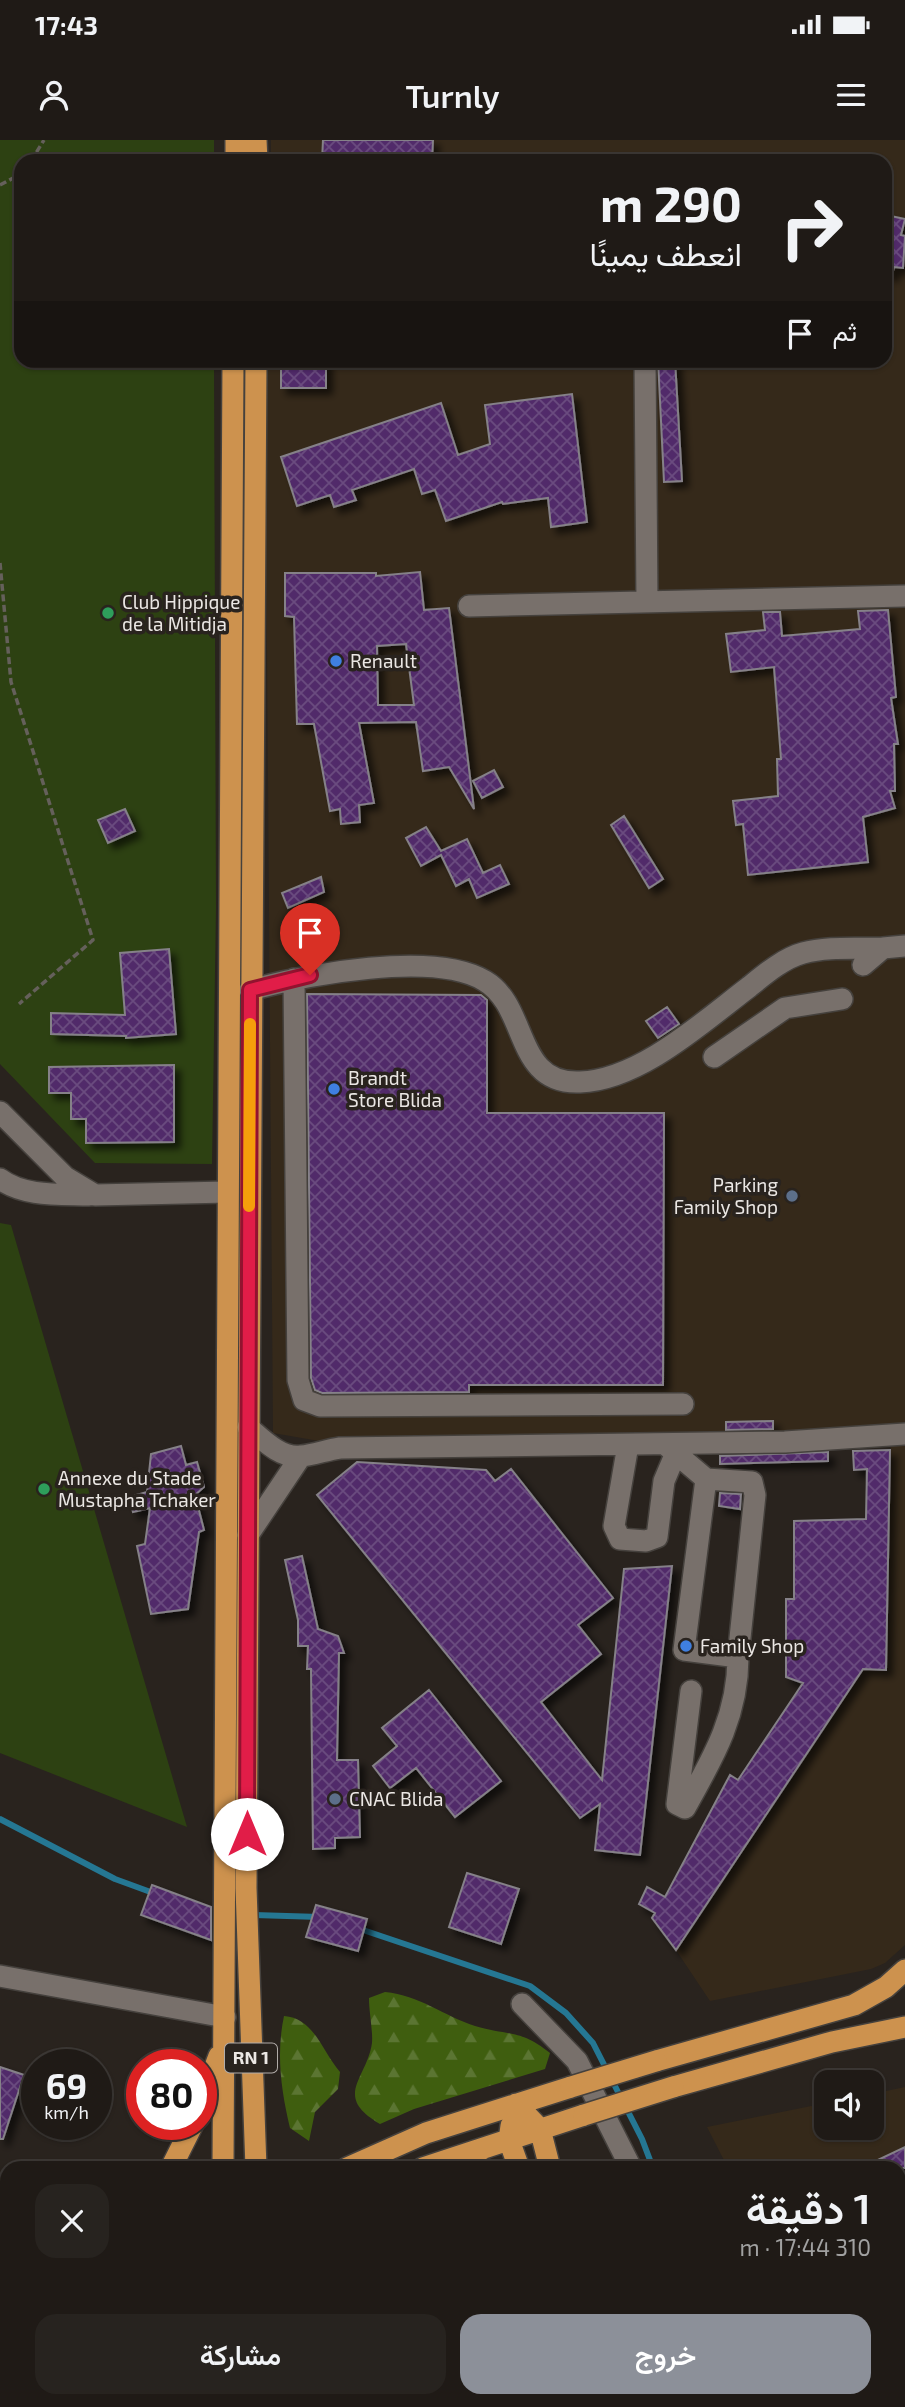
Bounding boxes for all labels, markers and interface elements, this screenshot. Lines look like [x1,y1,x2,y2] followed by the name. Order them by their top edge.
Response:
[35,9,98,40] text: 17:43
[35,76,73,114] icon: person
[405,76,500,114] text: Turnly
[832,76,870,114] icon: menu
[600,173,742,232] text: 290 m
[766,182,857,273] icon: right
[590,234,742,272] text: انعطف يمينًا
[781,315,819,353] icon: arrive
[833,315,857,346] text: ثم
[122,590,240,635] place label: Club Hippique de la Mitidja
[100,605,116,621] marker: Club Hippique de la Mitidja
[350,649,417,672] place label: Renault
[328,653,344,669] marker: Renault
[280,903,340,975] pin
[291,914,329,952] icon: arrive
[348,1066,442,1111] place label: Brandt Store Blida
[326,1081,342,1097] marker: Brandt Store Blida
[674,1173,778,1218] place label: Parking Family Shop
[784,1188,800,1204] marker: Parking Family Shop
[58,1466,216,1511] place label: Annexe du Stade Mustapha Tchaker
[36,1481,52,1497] marker: Annexe du Stade Mustapha Tchaker
[700,1634,804,1657] place label: Family Shop
[678,1638,694,1654] marker: Family Shop
[349,1787,444,1810] place label: CNAC Blida
[327,1791,343,1807] marker: CNAC Blida
[210,1797,284,1871] position arrow
[225,2044,277,2072] road number: RN 1
[126,2049,217,2140] speed limit sign: 80
[46,2064,87,2106] text: 69
[814,2070,884,2140] map controls
[814,2070,884,2140] button: sound
[44,2101,89,2123] text: km/h
[746,2182,871,2232] text: 1 دقيقة
[35,2184,109,2258] button: close
[740,2233,871,2261] text: 310 m · 17:44
[35,2314,446,2394] button: مشاركة
[460,2314,871,2394] button: خروج

